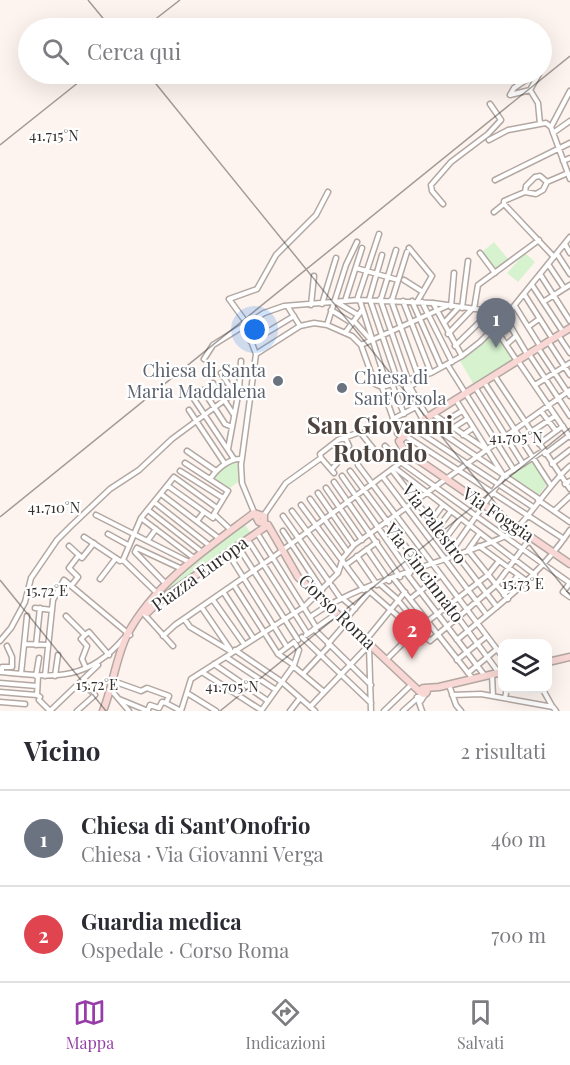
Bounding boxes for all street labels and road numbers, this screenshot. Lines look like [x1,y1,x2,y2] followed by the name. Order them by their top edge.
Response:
[396,478,473,569] street label: Via Palestro
[457,481,539,547] street label: Via Foggia
[379,517,470,627] street label: Via Cincinnato
[146,530,252,616] street label: Piazza Europa
[294,568,382,654] street label: Corso Roma

